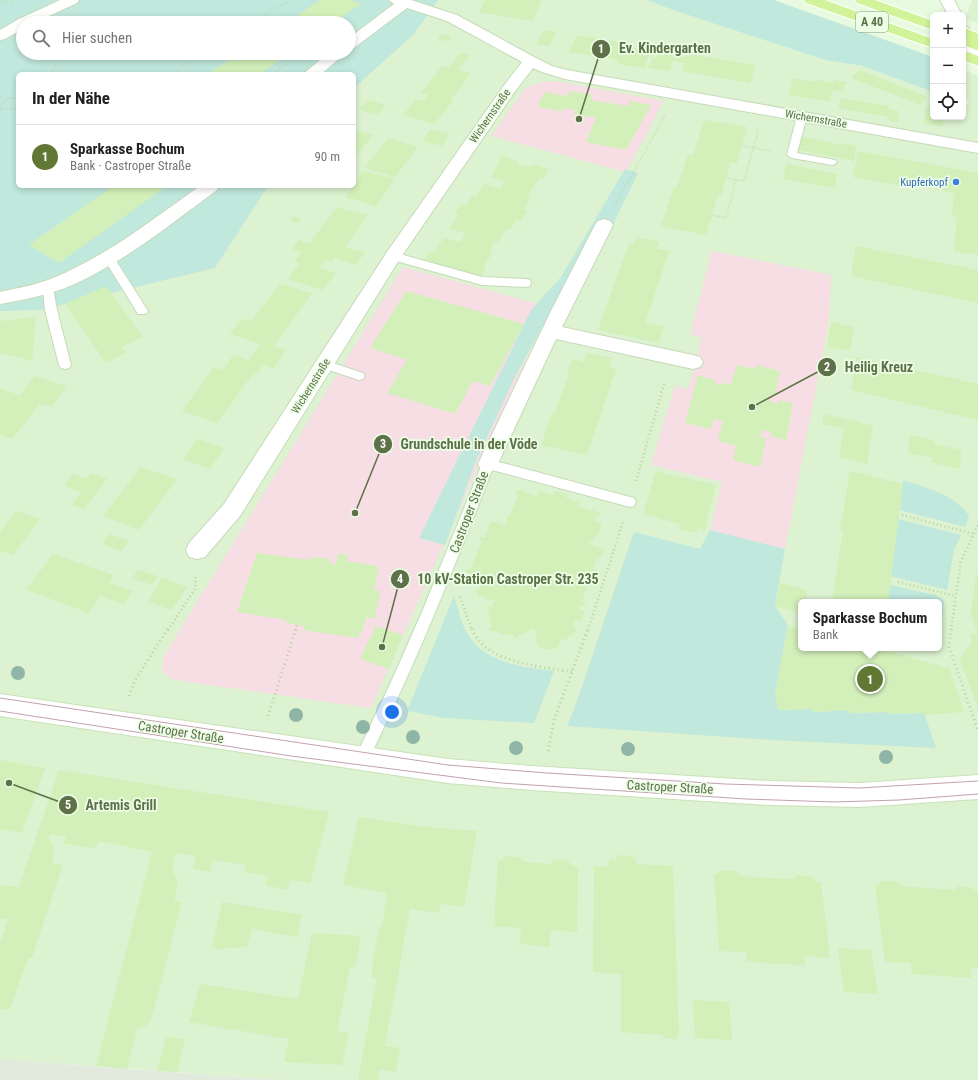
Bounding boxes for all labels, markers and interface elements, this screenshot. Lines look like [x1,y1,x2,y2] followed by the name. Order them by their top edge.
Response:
[856,12,888,32] road number: A 40
[930,12,966,120] map controls
[930,12,966,48] button: +
[16,16,356,60] search box
[30,27,52,49] icon: search
[62,29,132,47] text: Hier suchen
[591,36,719,62] callout: Ev. Kindergarten
[619,40,711,56] text: Ev. Kindergarten
[598,42,604,56] text: 1
[930,48,966,84] button: −
[930,84,966,120] button: locate
[467,87,513,145] street label: Wichernstraße
[32,88,110,108] text: In der Nähe
[784,107,848,131] street label: Wichernstraße
[70,140,185,158] text: Sparkasse Bochum
[42,149,48,164] text: 1
[314,149,340,164] text: 90 m
[70,158,191,173] text: Bank · Castroper Straße
[900,176,949,189] place label: Kupferkopf
[951,177,961,187] marker: Kupferkopf
[817,354,921,380] callout: Heilig Kreuz
[289,356,333,416] street label: Wichernstraße
[845,359,913,375] text: Heilig Kreuz
[824,360,830,374] text: 2
[373,431,546,457] callout: Grundschule in der Vöde
[400,436,538,452] text: Grundschule in der Vöde
[380,437,386,451] text: 3
[446,469,492,555] street label: Castroper Straße
[390,566,607,592] callout: 10 kV-Station Castroper Str. 235
[417,571,599,587] text: 10 kV-Station Castroper Str. 235
[397,572,403,586] text: 4
[798,599,942,651] popup
[813,609,927,627] text: Sparkasse Bochum
[813,627,838,642] text: Bank
[857,664,883,694] pin: 1
[382,702,402,722] your location
[137,718,225,746] street label: Castroper Straße
[626,777,714,797] street label: Castroper Straße
[58,792,165,818] callout: Artemis Grill
[85,797,157,813] text: Artemis Grill
[65,798,71,812] text: 5

